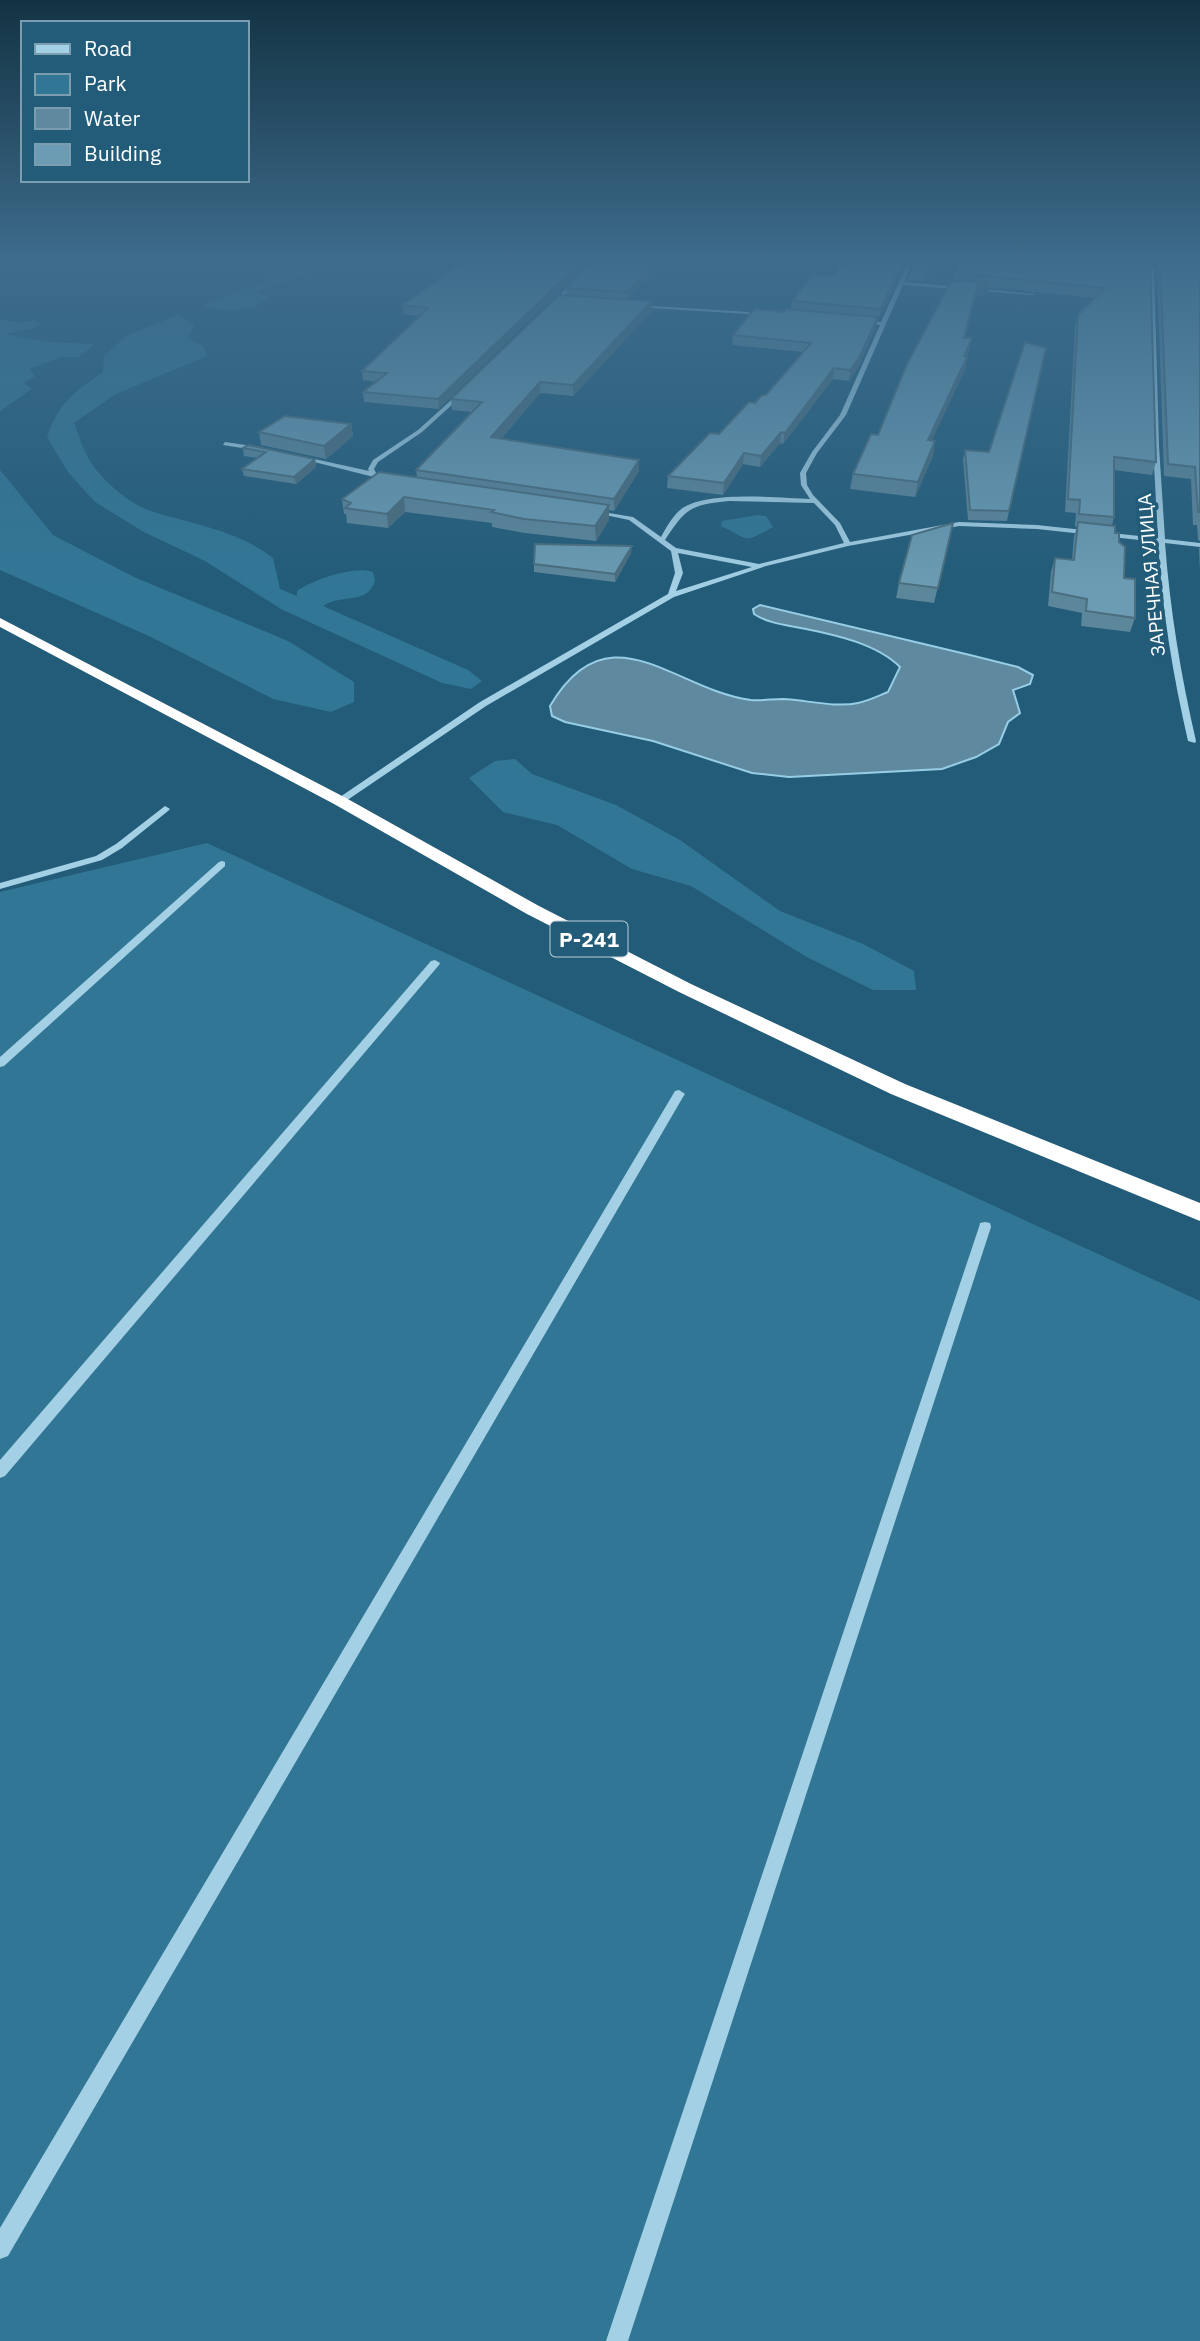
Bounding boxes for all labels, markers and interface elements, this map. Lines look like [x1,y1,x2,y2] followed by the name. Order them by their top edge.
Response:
[21,21,248,182] legend
[84,34,132,62] text: Road
[84,69,127,97] text: Park
[84,104,141,132] text: Water
[84,139,161,167] text: Building
[1132,493,1170,657] street label: ЗАРЕЧНАЯ УЛИЦА
[550,922,628,956] road number: Р-241

